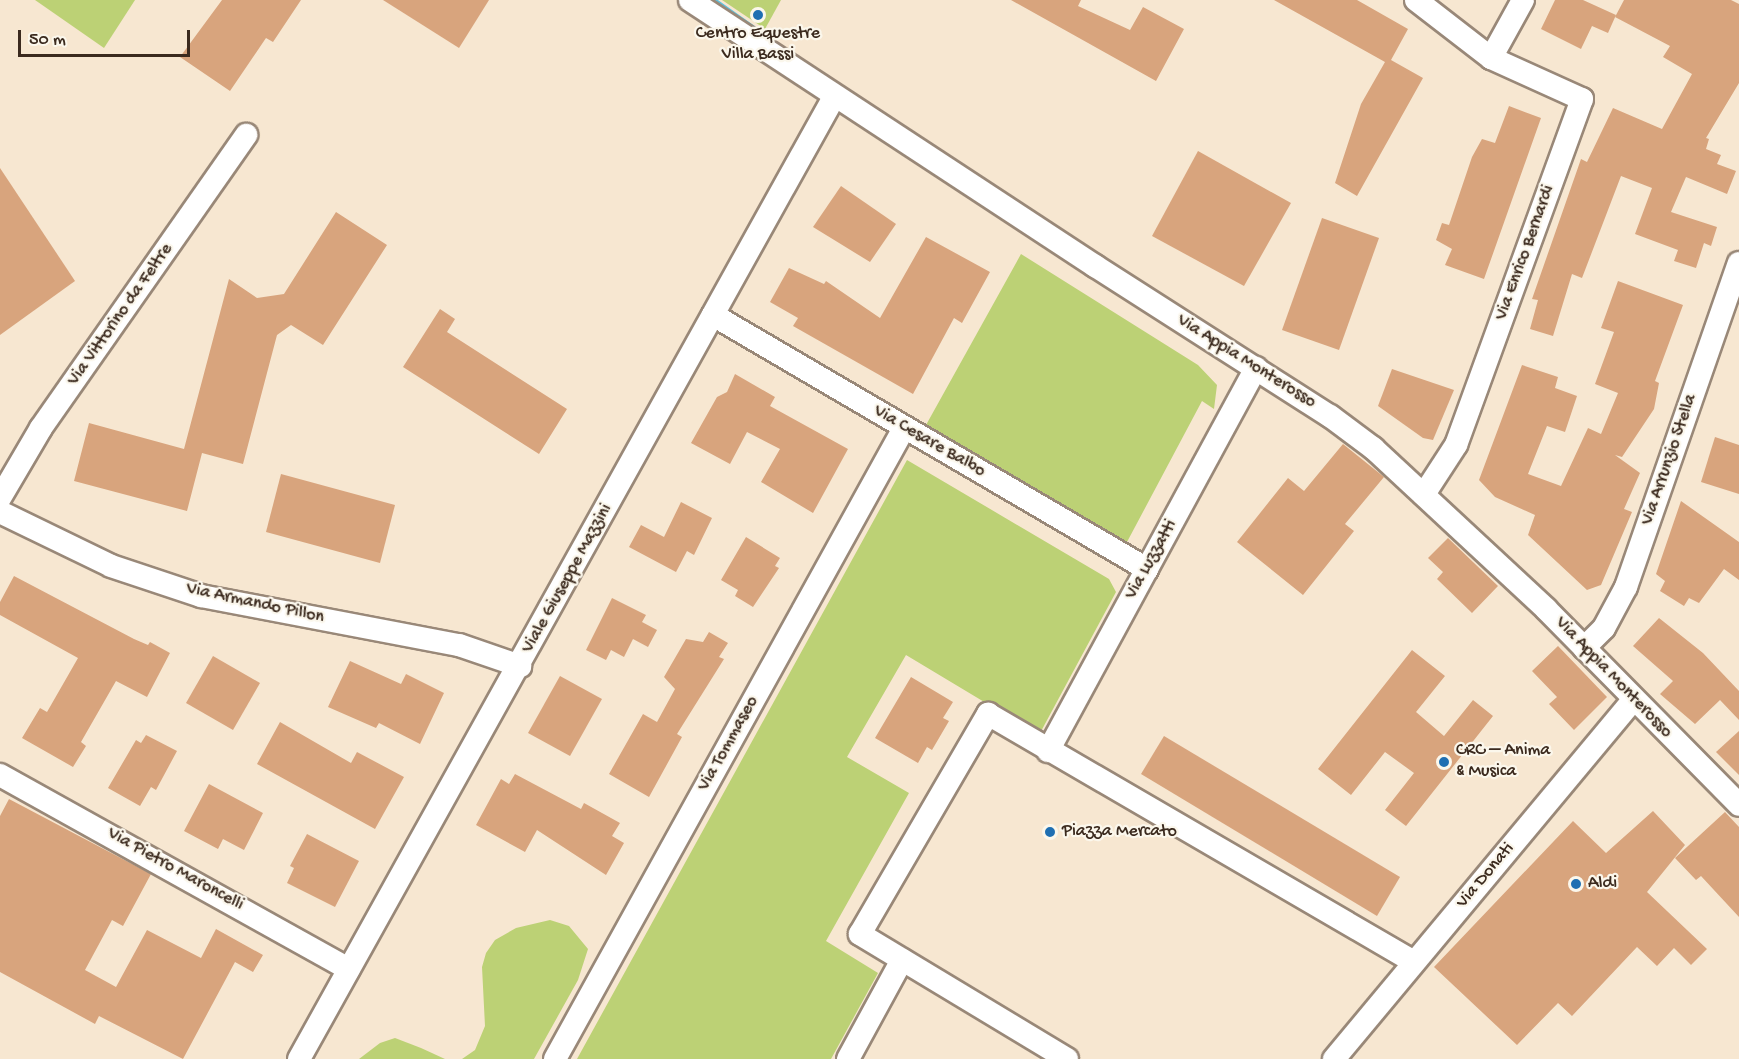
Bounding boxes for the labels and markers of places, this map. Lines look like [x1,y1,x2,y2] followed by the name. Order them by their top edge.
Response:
[751,8,765,22] marker: Centro Equestre Villa Bassi
[696,24,820,66] place label: Centro Equestre Villa Bassi
[1456,741,1550,783] place label: CRC – Anima & Musica
[1437,755,1451,769] marker: CRC – Anima & Musica
[1062,821,1177,843] place label: Piazza Mercato
[1043,825,1057,839] marker: Piazza Mercato
[1588,873,1617,895] place label: Aldi
[1569,877,1583,891] marker: Aldi

